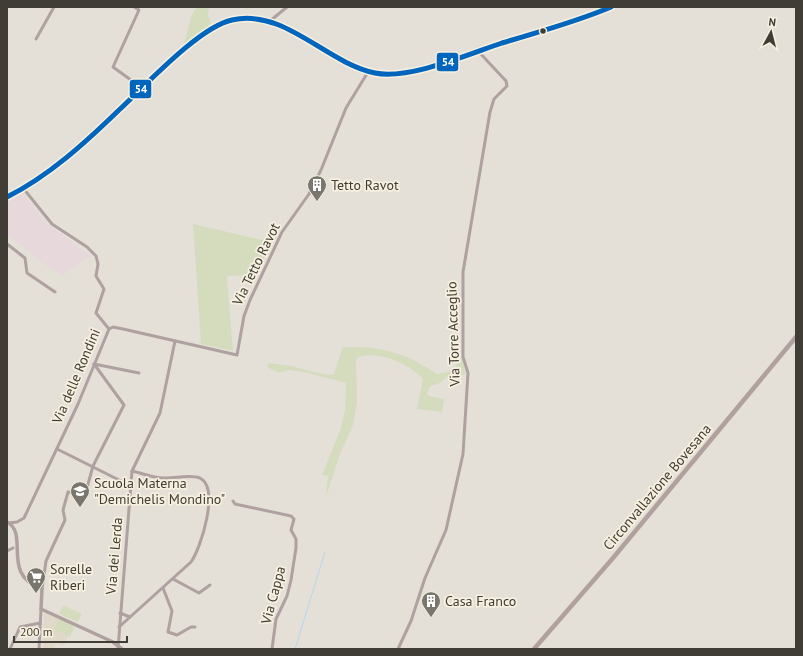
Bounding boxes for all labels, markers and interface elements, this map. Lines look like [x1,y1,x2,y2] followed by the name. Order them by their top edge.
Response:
[751,12,791,52] north arrow
[768,15,777,29] text: N
[538,26,548,36] unlabelled marker
[436,52,459,72] line badge: 54
[442,55,455,69] text: 54
[129,79,152,99] line badge: 54
[135,82,148,96] text: 54
[306,174,328,202] building icon: Tetto Ravot
[331,176,399,194] place label: Tetto Ravot
[228,220,284,309] street label: Via Tetto Ravot
[442,281,464,388] street label: Via Torre Acceglio
[47,326,104,427] street label: Via delle Rondini
[599,420,715,554] street label: Circonvallazione Bovesana
[94,474,225,508] place label: Scuola Materna "Demichelis Mondino"
[69,480,91,508] school or university icon: Scuola Materna "Demichelis Mondino"
[102,517,126,596] street label: Via dei Lerda
[50,560,92,594] place label: Sorelle Riberi
[256,564,289,627] street label: Via Cappa
[25,566,47,594] supermarket icon: Sorelle Riberi
[420,590,442,618] building icon: Casa Franco
[445,592,516,610] place label: Casa Franco
[14,618,127,644] scale bar
[20,624,53,639] text: 200 m

